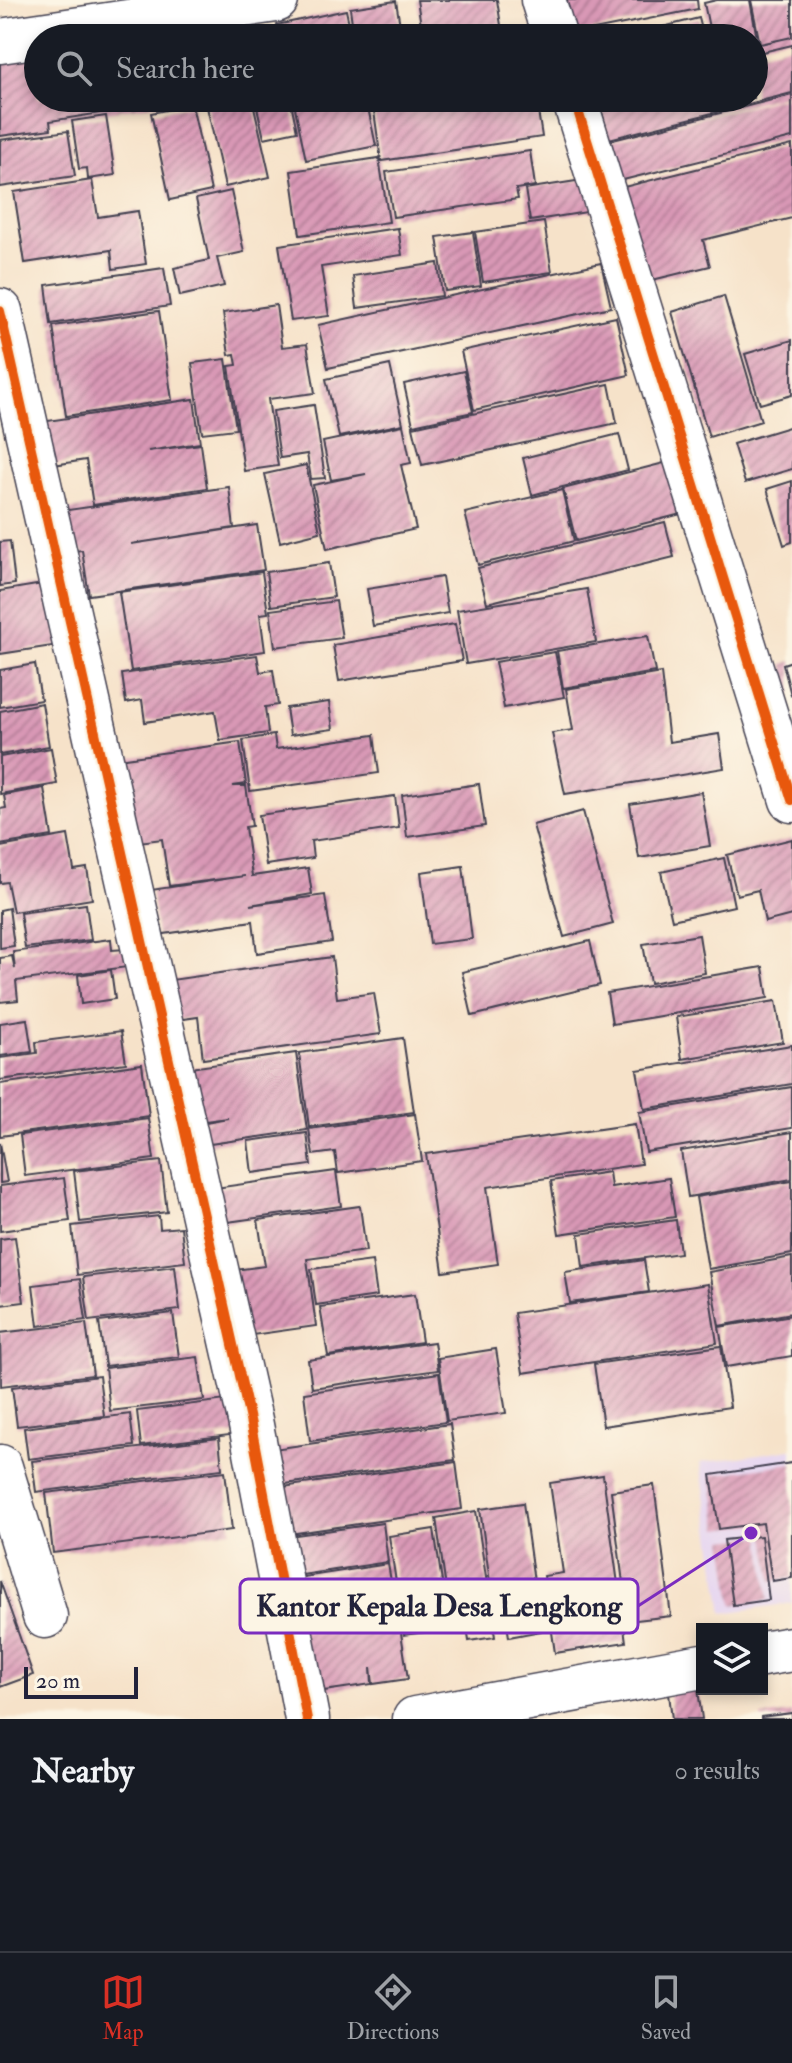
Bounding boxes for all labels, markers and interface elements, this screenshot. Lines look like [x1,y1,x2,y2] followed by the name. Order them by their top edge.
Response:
[24,24,768,112] search box
[52,46,96,90] icon: search
[116,50,255,87] text: Search here
[240,1579,638,1633] callout: Kantor Kepala Desa Lengkong
[256,1588,623,1625] text: Kantor Kepala Desa Lengkong
[696,1623,768,1695] map controls
[696,1623,768,1695] button: layers
[24,1663,138,1699] scale bar
[36,1667,80,1695] text: 20 m
[32,1750,134,1793] text: Nearby
[675,1755,760,1787] text: 0 results
[101,1970,145,2046] tab: Map
[347,1970,439,2046] tab: Directions
[641,1970,691,2046] tab: Saved

